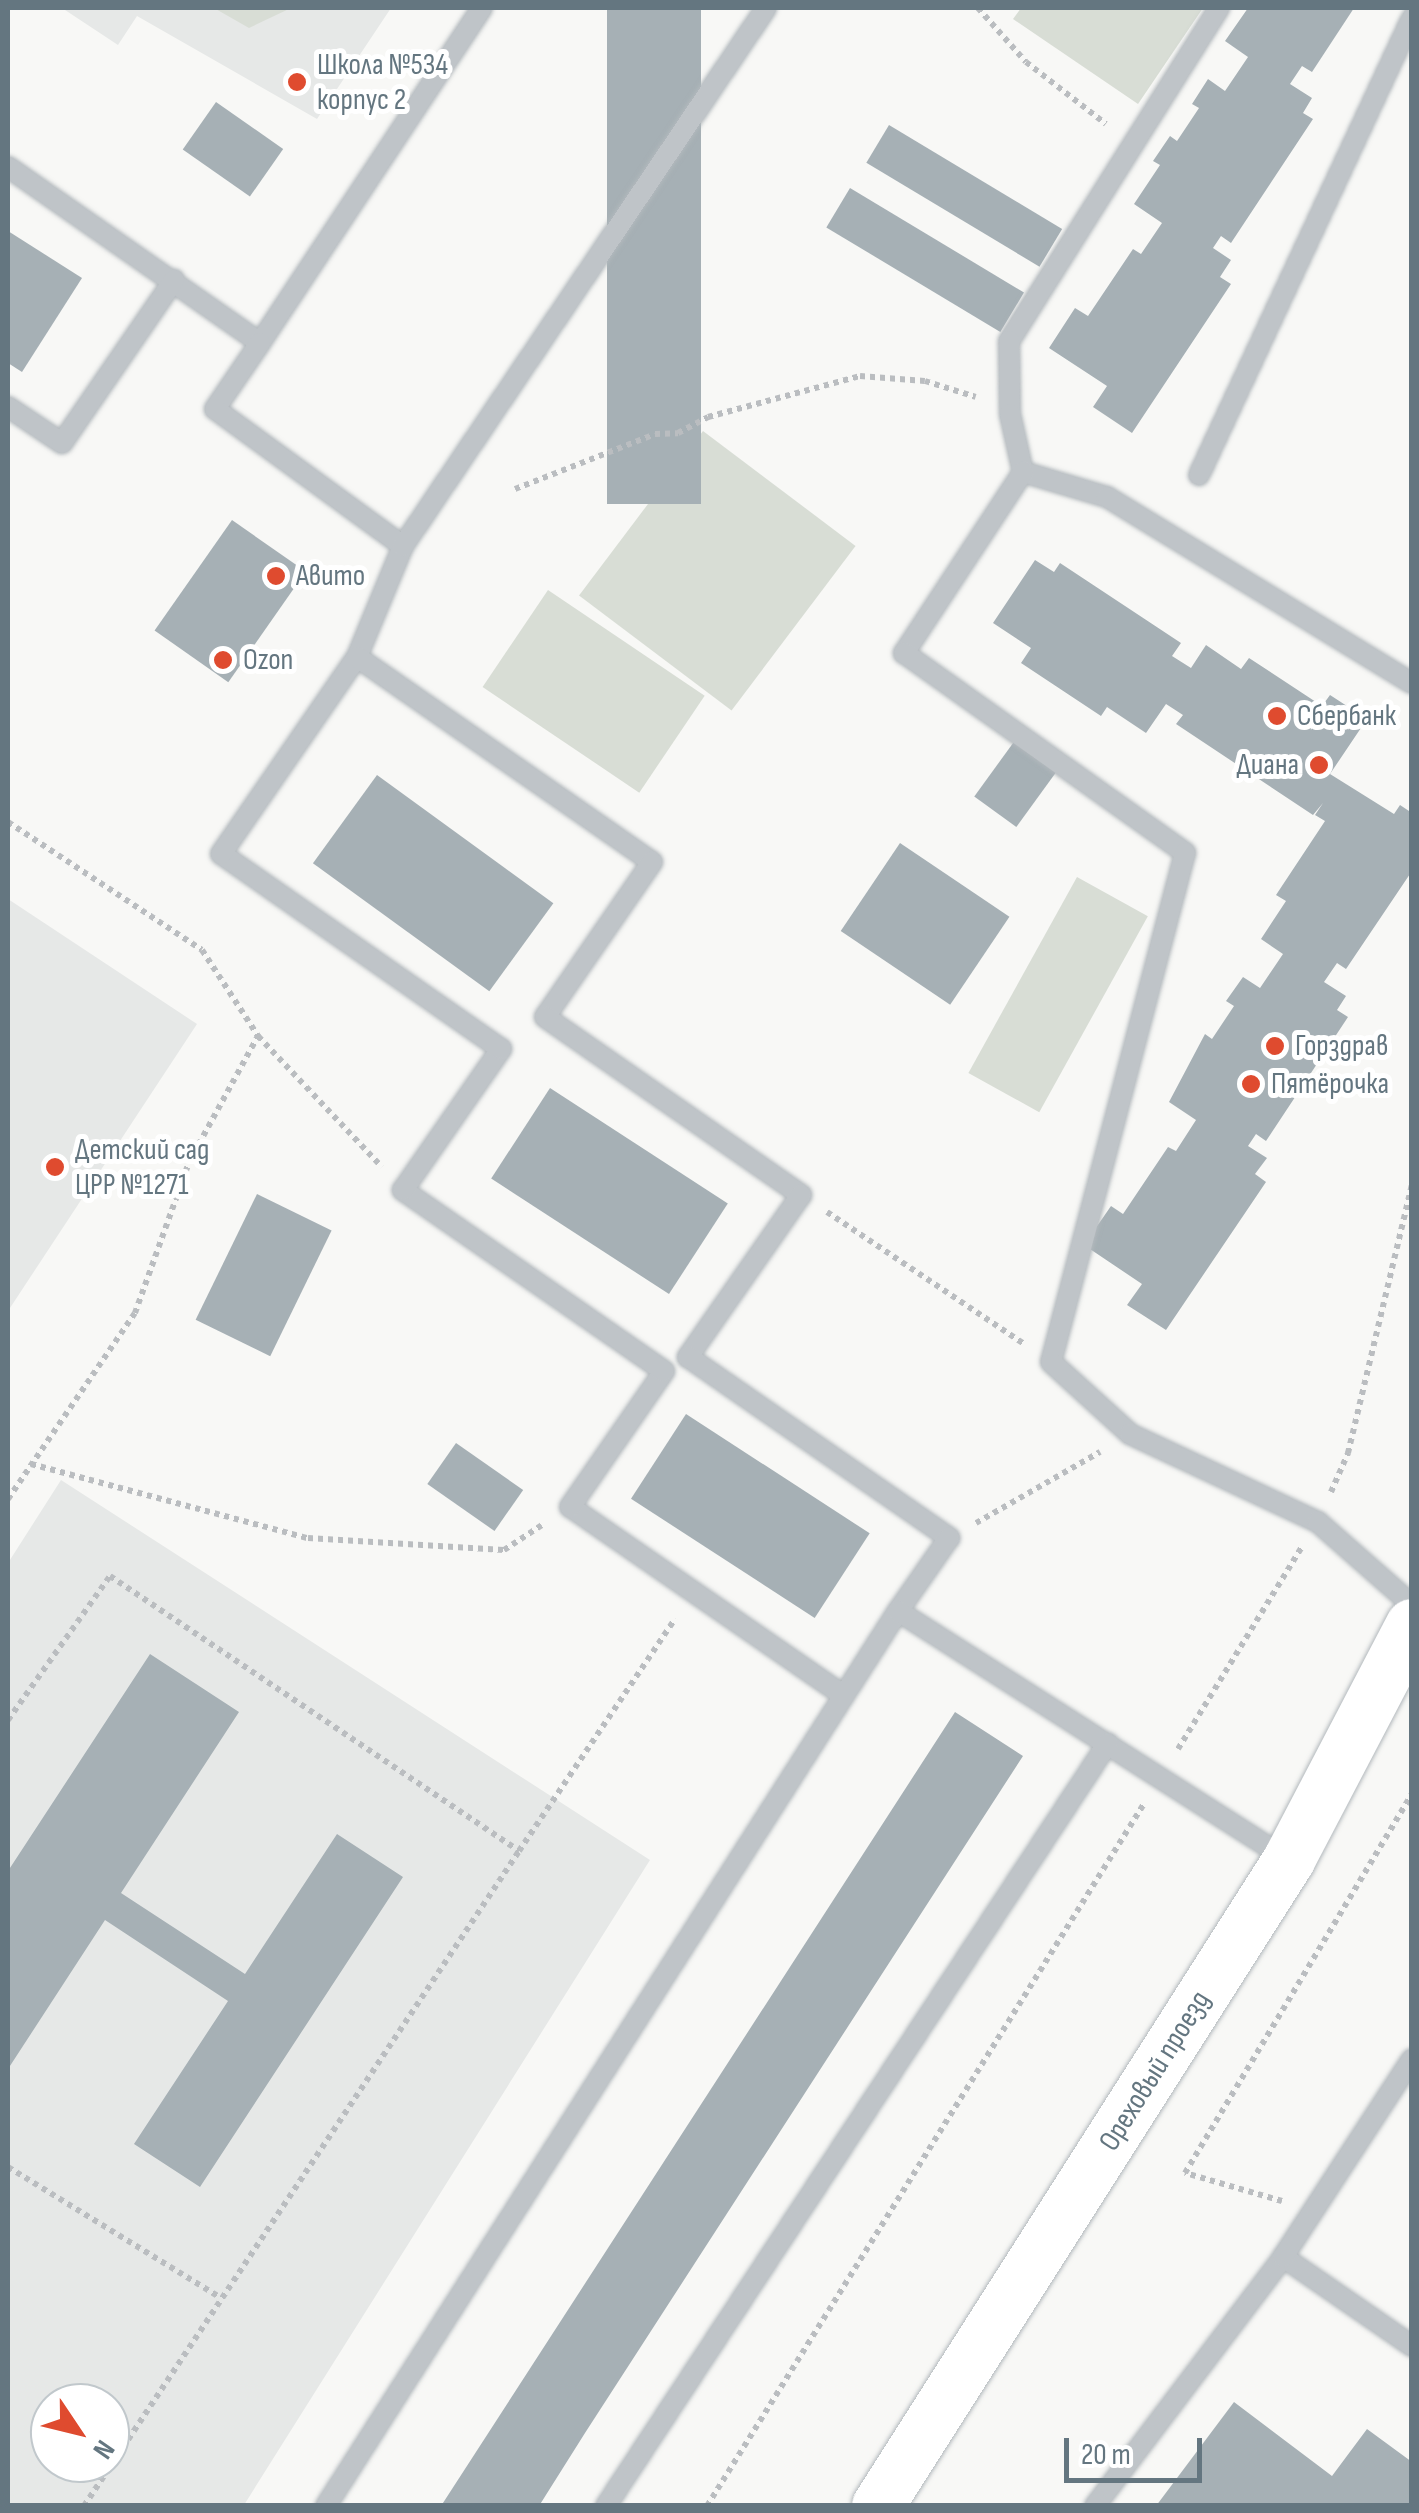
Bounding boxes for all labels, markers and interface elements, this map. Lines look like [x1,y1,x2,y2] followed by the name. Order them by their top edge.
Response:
[317,47,448,118] place label: Школа №534 корпус 2
[286,71,308,93] marker: Школа №534 корпус 2
[296,558,365,594] place label: Авито
[265,565,287,587] marker: Авито
[243,642,293,678] place label: Ozon
[212,649,234,671] marker: Ozon
[1297,698,1396,734] place label: Сбербанк
[1266,705,1288,727] marker: Сбербанк
[1237,747,1299,783] place label: Диана
[1308,754,1330,776] marker: Диана
[1295,1028,1388,1064] place label: Горздрав
[1264,1035,1286,1057] marker: Горздрав
[1271,1066,1389,1102] place label: Пятёрочка
[1240,1073,1262,1095] marker: Пятёрочка
[75,1132,210,1202] place label: Детский сад ЦРР №1271
[44,1156,66,1178] marker: Детский сад ЦРР №1271
[1092,1984,1218,2158] street label: Ореховый проезд
[30,2383,130,2483] north arrow
[1069,2418,1206,2480] scale bar
[86,2434,121,2465] text: N
[1081,2437,1131,2473] text: 20 m

